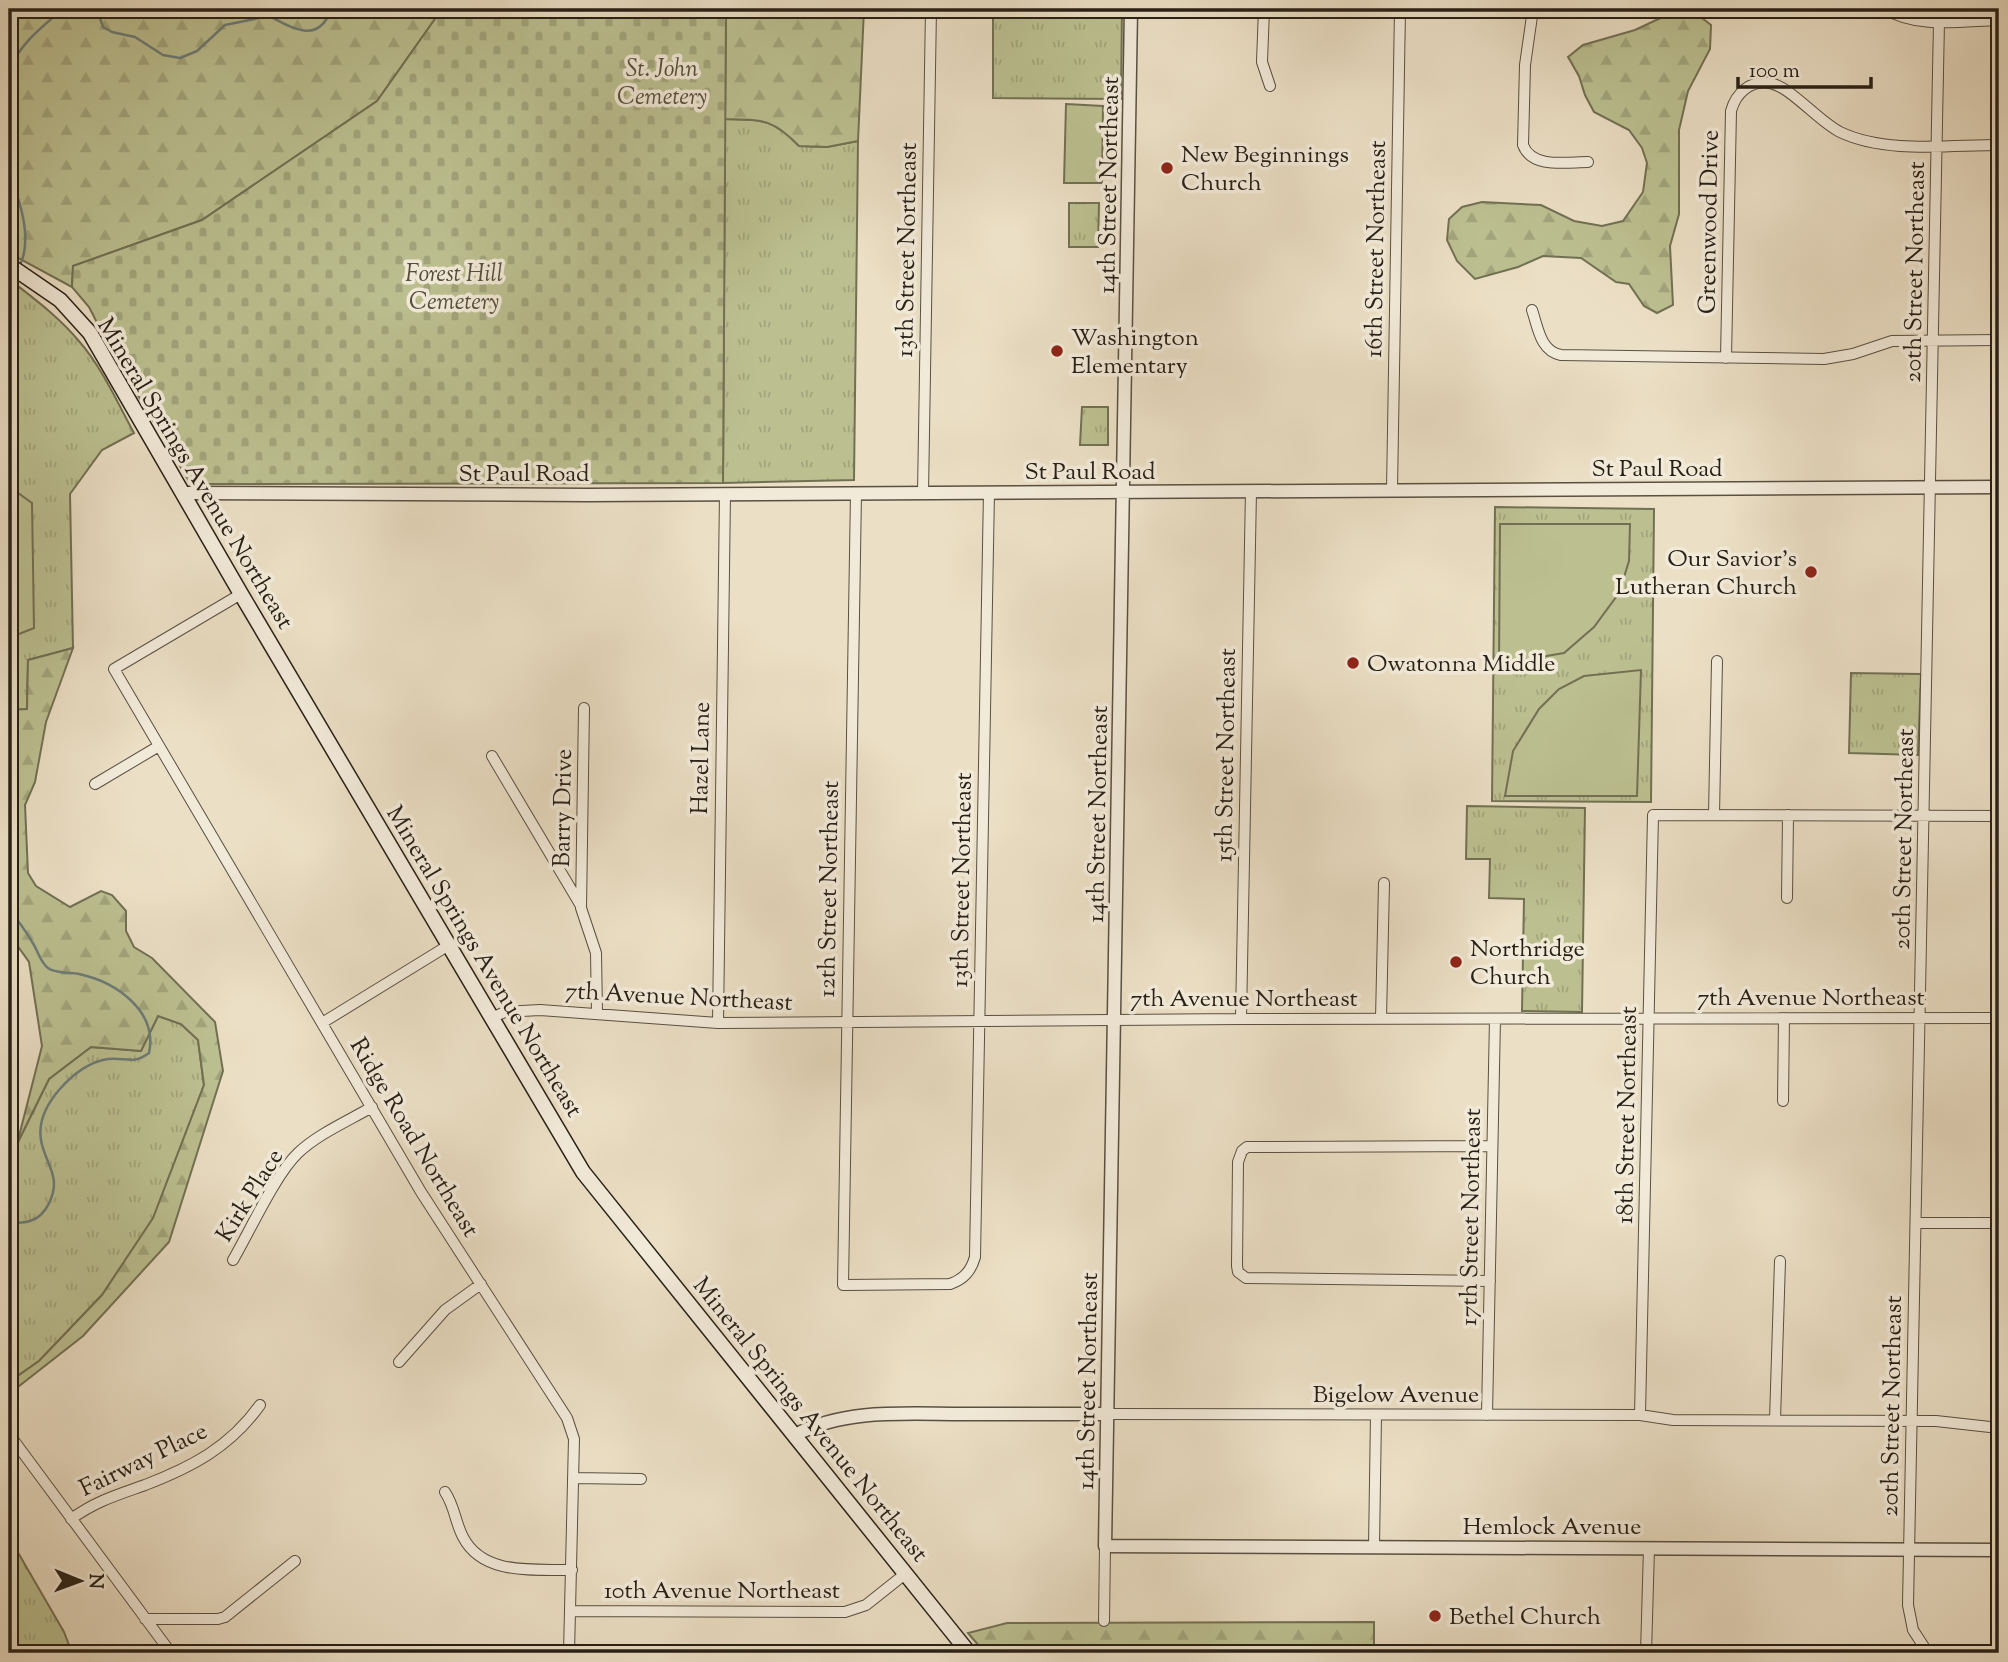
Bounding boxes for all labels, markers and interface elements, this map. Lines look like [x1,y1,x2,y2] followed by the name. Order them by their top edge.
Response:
[1738,46,1871,90] scale bar
[617,53,707,115] park label: St. John Cemetery
[1749,57,1800,87] text: 100 m
[1091,76,1129,294] street label: 14th Street Northeast
[1691,130,1729,315] street label: Greenwood Drive
[1181,139,1349,201] place label: New Beginnings Church
[1358,140,1396,358] street label: 16th Street Northeast
[889,142,927,358] street label: 13th Street Northeast
[1159,160,1175,176] marker: New Beginnings Church
[1897,161,1935,383] street label: 20th Street Northeast
[405,258,503,320] park label: Forest Hill Cemetery
[88,312,301,636] street label: Mineral Springs Avenue Northeast
[1071,322,1199,384] place label: Washington Elementary
[1049,343,1065,359] marker: Washington Elementary
[1591,453,1723,487] street label: St Paul Road
[1024,456,1156,490] street label: St Paul Road
[458,458,590,492] street label: St Paul Road
[1615,543,1797,605] place label: Our Savior's Lutheran Church
[1803,564,1819,580] marker: Our Savior's Lutheran Church
[1208,648,1246,862] street label: 15th Street Northeast
[1367,648,1555,682] place label: Owatonna Middle
[1345,655,1361,671] marker: Owatonna Middle
[684,701,720,815] street label: Hazel Lane
[1080,705,1118,923] street label: 14th Street Northeast
[1886,728,1924,950] street label: 20th Street Northeast
[546,748,582,868] street label: Barry Drive
[944,772,982,988] street label: 13th Street Northeast
[811,780,849,998] street label: 12th Street Northeast
[377,800,590,1124] street label: Mineral Springs Avenue Northeast
[1470,933,1585,995] place label: Northridge Church
[1448,954,1464,970] marker: Northridge Church
[564,975,793,1021] street label: 7th Avenue Northeast
[1697,982,1925,1016] street label: 7th Avenue Northeast
[1130,983,1358,1017] street label: 7th Avenue Northeast
[1609,1006,1647,1224] street label: 18th Street Northeast
[340,1032,486,1244] street label: Ridge Road Northeast
[1453,1108,1491,1326] street label: 17th Street Northeast
[209,1143,293,1249] street label: Kirk Place
[684,1271,935,1570] street label: Mineral Springs Avenue Northeast
[1070,1272,1108,1490] street label: 14th Street Northeast
[1874,1295,1912,1517] street label: 20th Street Northeast
[1313,1379,1479,1413] street label: Bigelow Avenue
[74,1415,214,1506] street label: Fairway Place
[1463,1511,1641,1545] street label: Hemlock Avenue
[46,1546,116,1616] north arrow
[81,1573,108,1589] text: N
[604,1575,840,1609] street label: 10th Avenue Northeast
[1449,1601,1601,1635] place label: Bethel Church
[1427,1608,1443,1624] marker: Bethel Church

